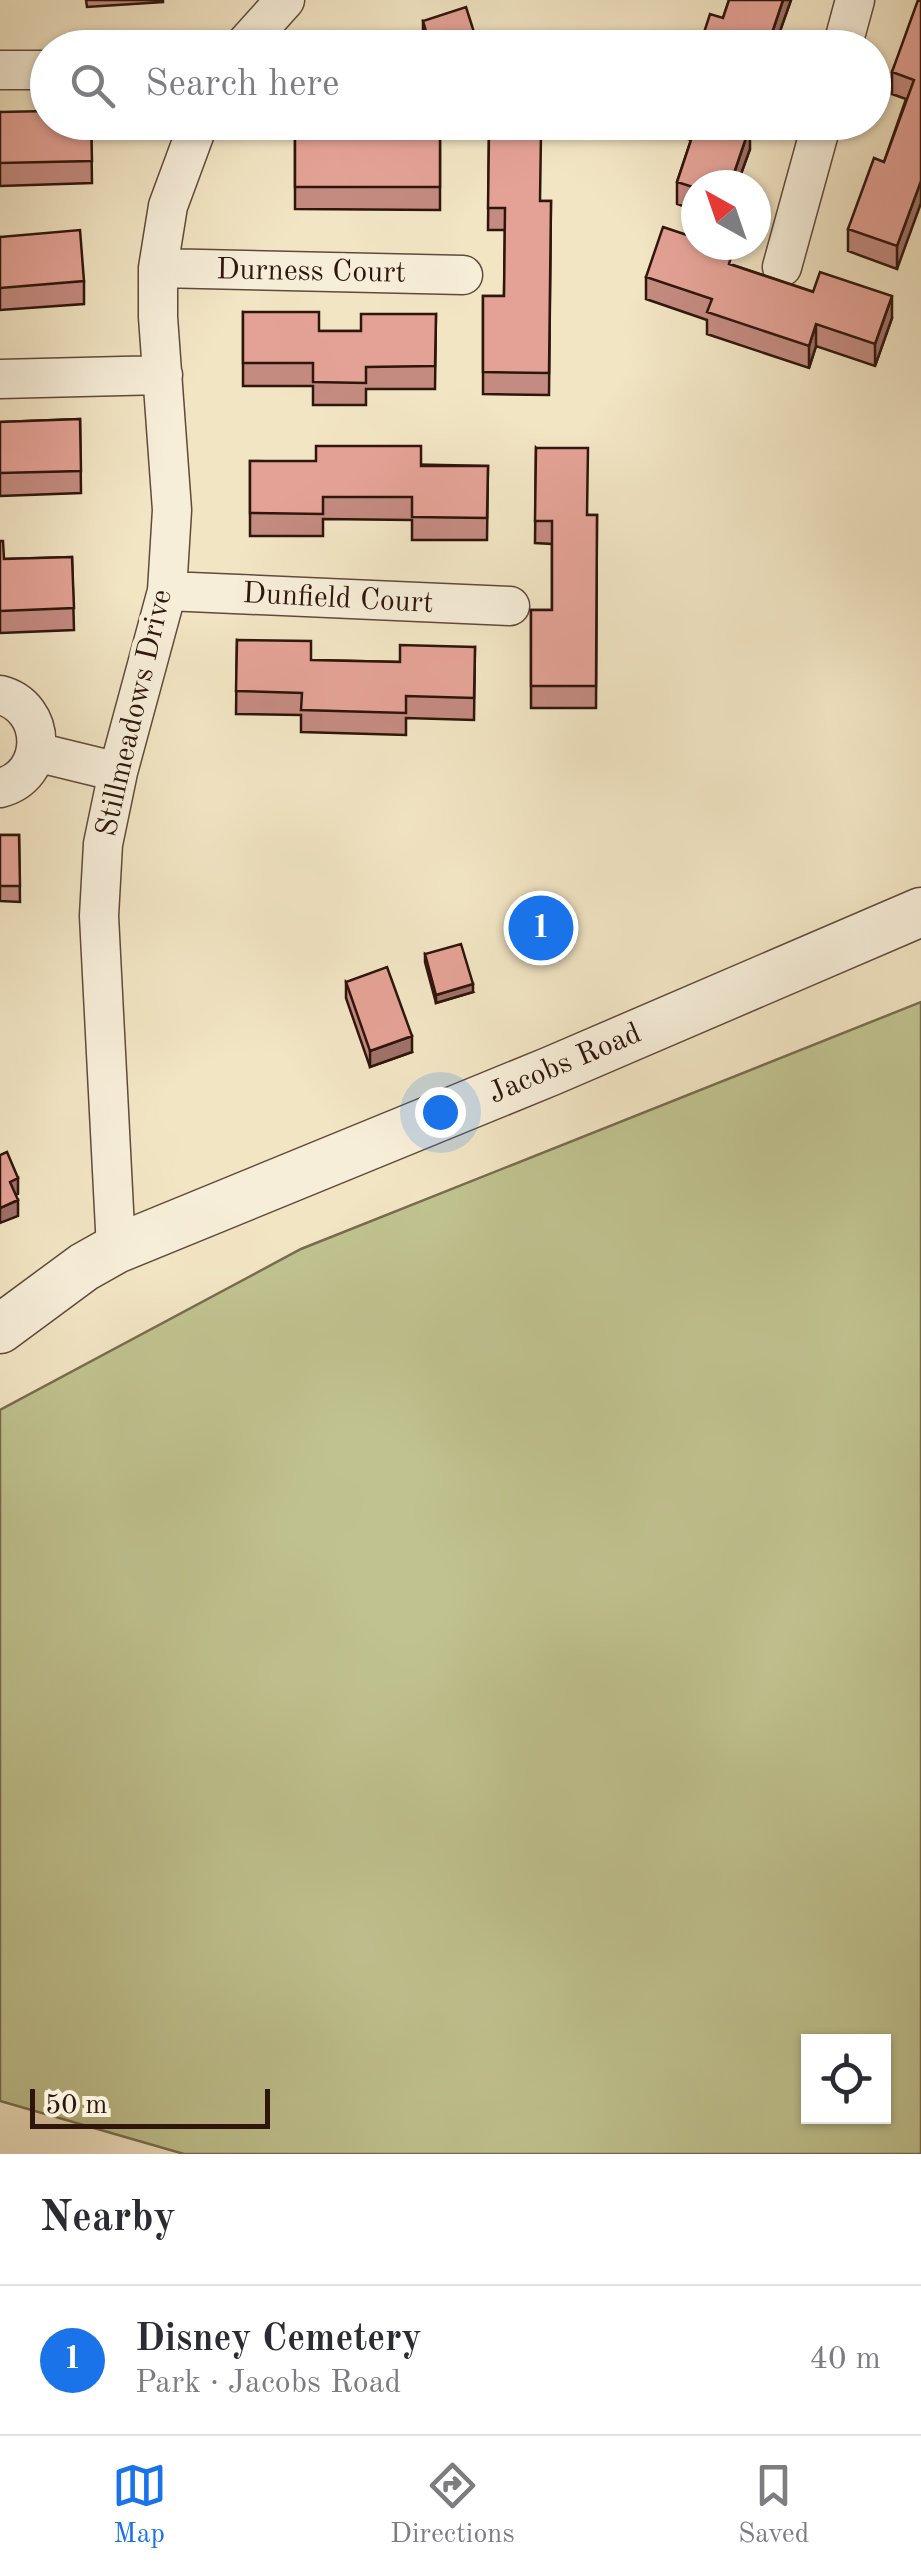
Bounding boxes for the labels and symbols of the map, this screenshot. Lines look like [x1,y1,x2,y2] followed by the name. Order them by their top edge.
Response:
[681,170,771,260] north arrow
[216,255,406,289] street label: Durness Court
[242,579,434,619] street label: Dunfield Court
[92,587,178,839] street label: Stillmeadows Drive
[508,890,574,966] pin: 1
[484,1018,646,1110] street label: Jacobs Road
[415,1087,466,1138] your location
[30,2084,270,2128] scale bar

